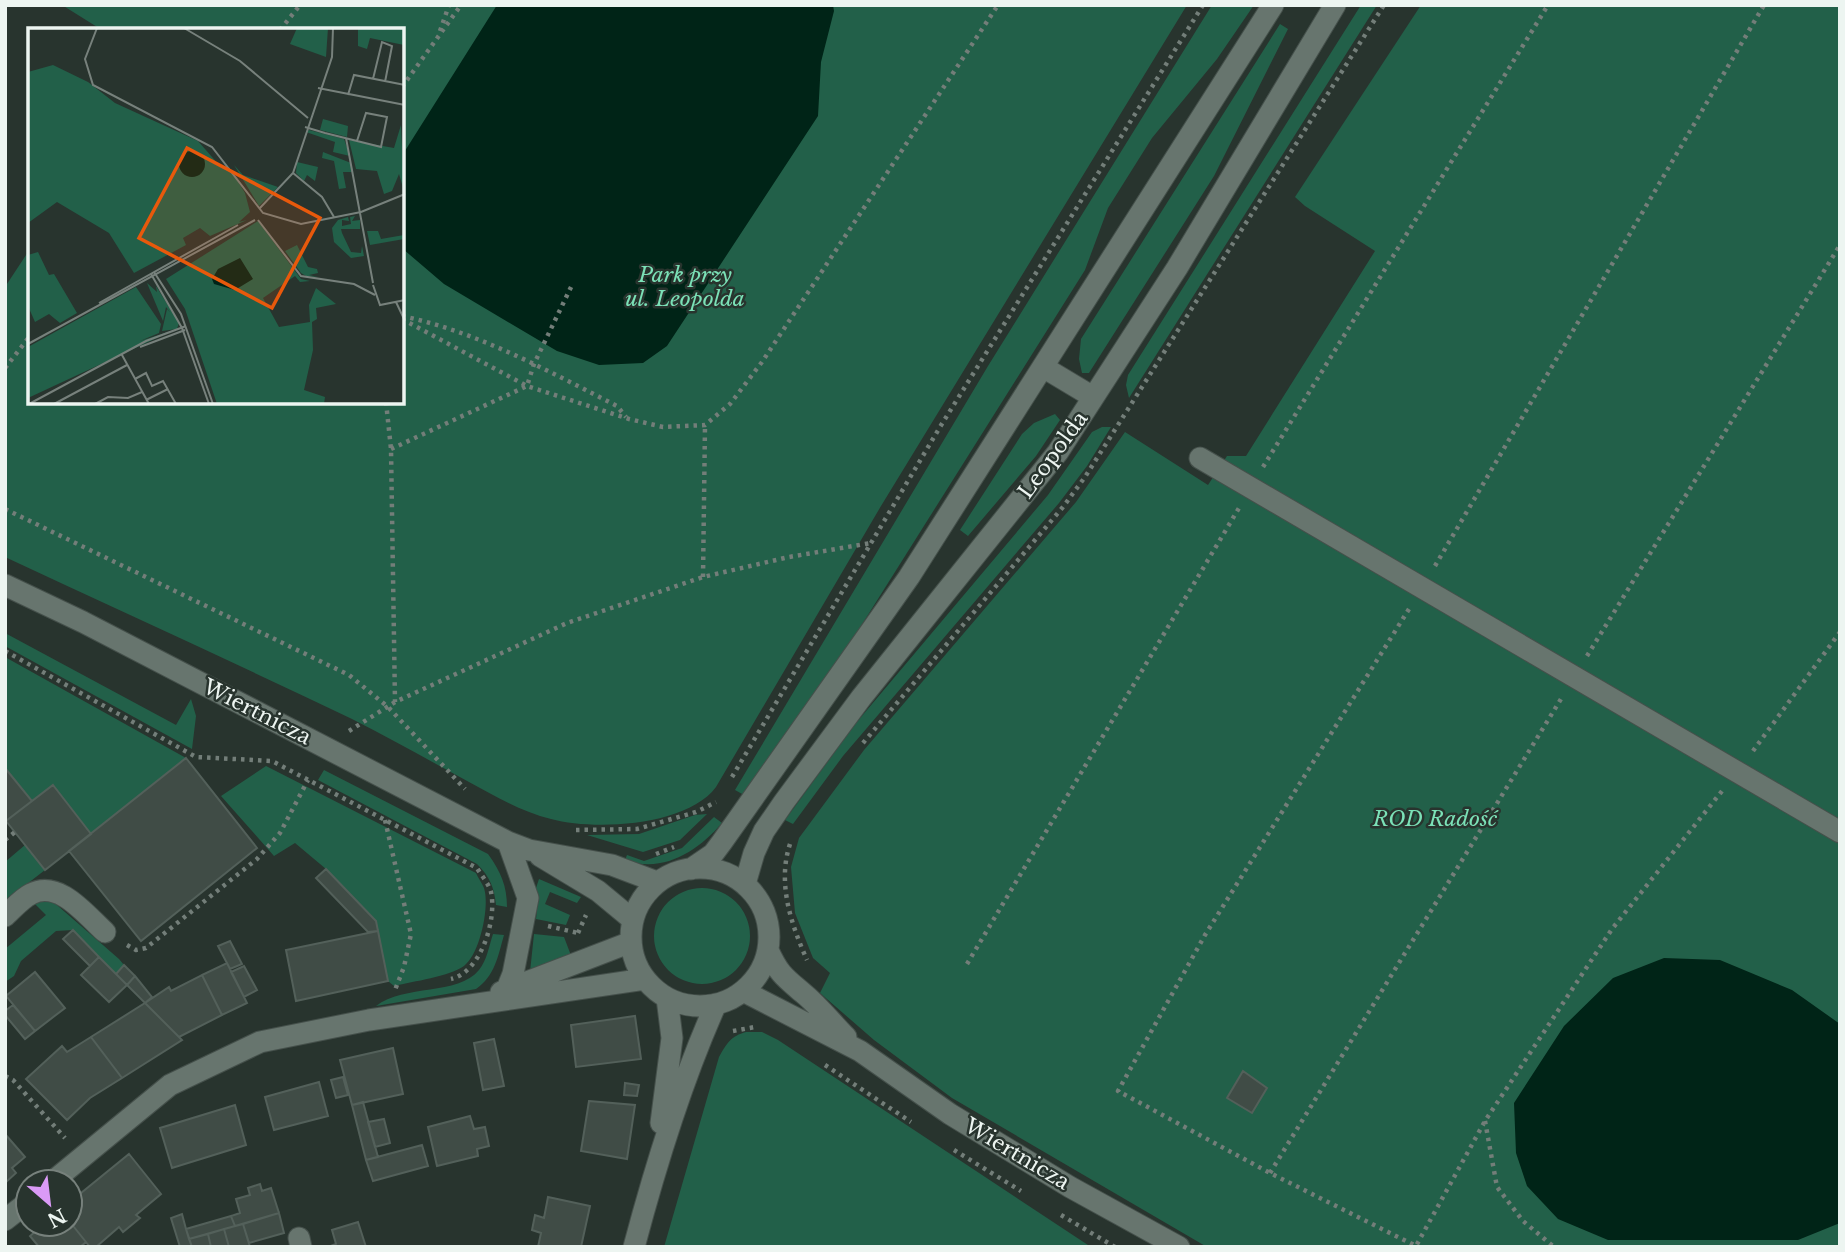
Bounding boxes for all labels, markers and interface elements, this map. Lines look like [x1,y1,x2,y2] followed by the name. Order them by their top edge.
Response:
[28,28,404,404] inset map
[625,262,745,312] park label: Park przy ul. Leopolda
[1013,406,1094,504] street label: Leopolda
[198,673,316,751] street label: Wiertnicza
[1372,806,1499,832] park label: ROD Radość
[959,1112,1075,1196] street label: Wiertnicza
[14,1168,84,1238] north arrow
[43,1203,70,1232] text: N

